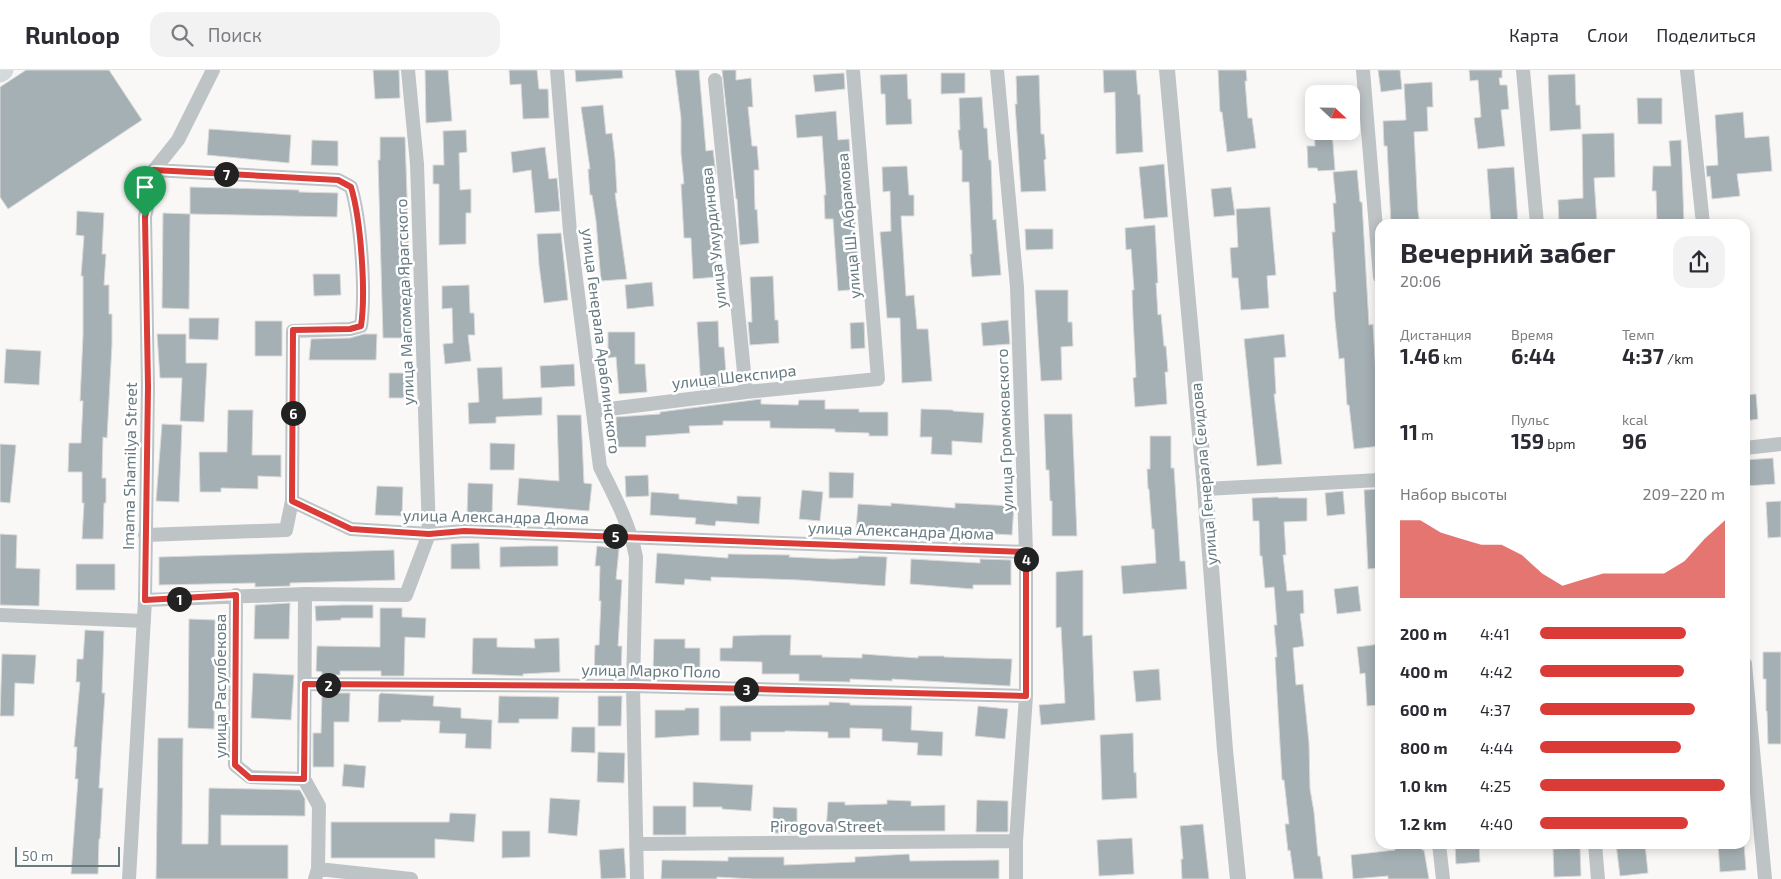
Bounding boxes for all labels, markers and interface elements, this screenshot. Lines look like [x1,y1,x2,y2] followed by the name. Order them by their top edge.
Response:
[150,12,500,57] search box
[25,20,120,49] text: Runloop
[168,21,196,49] icon: search
[208,23,262,46] text: Поиск
[1509,24,1559,46] text: Карта
[1587,24,1628,46] text: Слои
[1656,24,1756,46] text: Поделиться
[1305,85,1360,140] north arrow
[1305,85,1360,140] map controls
[832,152,865,300] street label: улица Ш. Абрамова
[214,162,238,186] pin: 7
[124,166,166,217] pin
[223,166,230,183] text: 7
[696,167,731,309] street label: улица Умурдинова
[131,173,159,201] icon: arrive
[391,198,418,406] street label: улица Магомеда Ярагского
[578,227,625,455] street label: улица Генерала Араблинского
[1400,235,1616,269] text: Вечерний забег
[1673,236,1725,288] button: share
[1400,271,1441,290] text: 20:06
[1400,326,1472,343] text: Дистанция
[1511,326,1553,343] text: Время
[1622,326,1655,343] text: Темп
[1400,343,1440,368] text: 1.46
[1511,343,1556,368] text: 6:44
[1622,343,1664,368] text: 4:37
[992,348,1017,512] street label: улица Громоковского
[1440,350,1462,367] text: km
[1664,350,1694,367] text: /km
[671,360,797,393] street label: улица Шекспира
[118,382,140,550] street label: Imama Shamilya Street
[1186,382,1221,566] street label: улица Генерала Сеидова
[280,400,306,426] pin: 6
[289,405,298,422] text: 6
[1511,411,1549,428] text: Пульс
[1622,411,1648,428] text: kcal
[1400,419,1418,444] text: 11
[1418,426,1434,443] text: m
[1511,428,1544,453] text: 159
[1622,428,1647,453] text: 96
[1544,435,1576,452] text: bpm
[1400,484,1507,503] text: Набор высоты
[1643,484,1725,503] text: 209–220 m
[403,505,589,528] street label: улица Александра Дюма
[808,517,994,544] street label: улица Александра Дюма
[602,524,628,548] pin: 5
[612,528,619,545] text: 5
[1014,546,1038,572] pin: 4
[1022,551,1031,568] text: 4
[166,586,192,612] pin: 1
[176,591,183,608] text: 1
[210,614,230,758] street label: улица Расулбекова
[1400,624,1447,643] text: 200 m
[1480,624,1510,643] text: 4:41
[581,659,721,682] street label: улица Марко Поло
[1400,662,1448,681] text: 400 m
[1480,662,1512,681] text: 4:42
[316,672,340,698] pin: 2
[734,676,758,702] pin: 3
[324,677,333,694] text: 2
[743,681,750,698] text: 3
[1400,700,1447,719] text: 600 m
[1480,700,1511,719] text: 4:37
[1400,738,1448,757] text: 800 m
[1480,738,1513,757] text: 4:44
[1400,776,1447,795] text: 1.0 km
[1480,776,1511,795] text: 4:25
[1400,814,1447,833] text: 1.2 km
[1480,814,1513,833] text: 4:40
[770,816,882,835] street label: Pirogova Street
[15,844,120,867] scale bar
[22,847,53,864] text: 50 m

